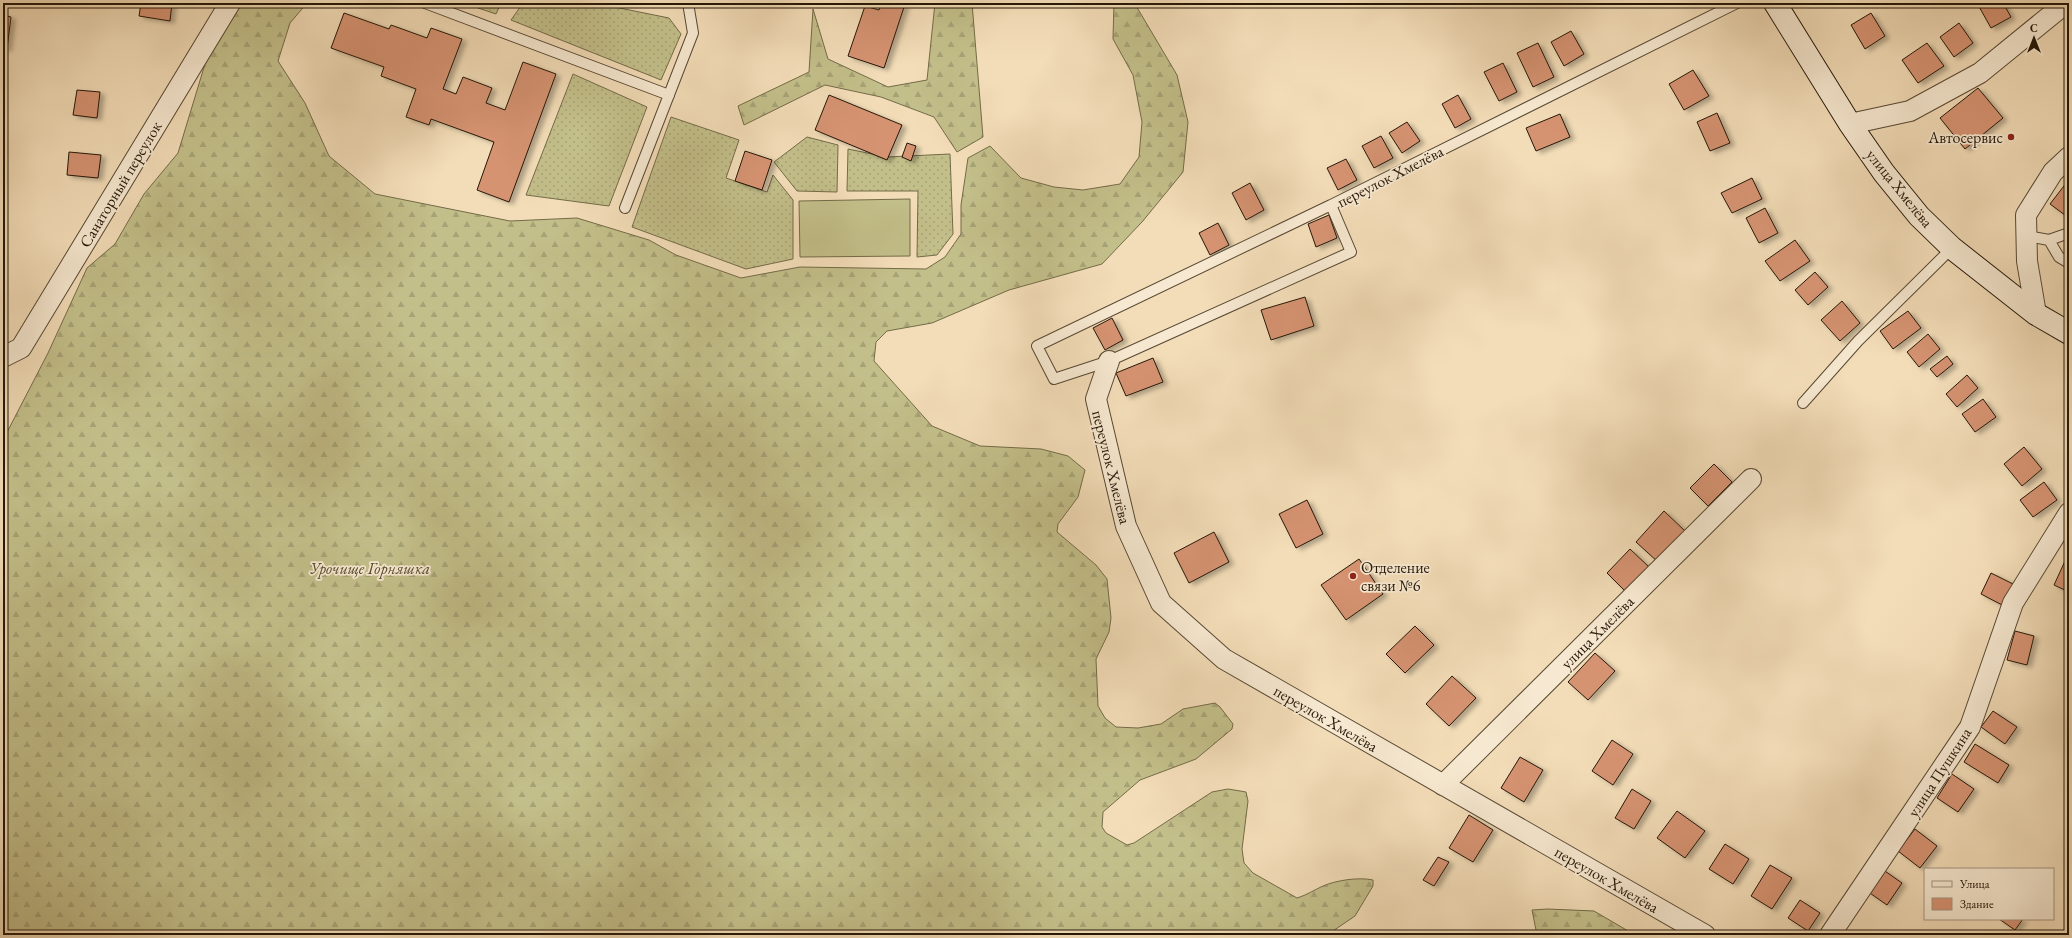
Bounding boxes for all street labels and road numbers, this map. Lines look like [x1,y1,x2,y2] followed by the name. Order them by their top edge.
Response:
[74,117,167,251] street label: Санаторный переулок
[1334,140,1447,212] street label: переулок Хмелёва
[1861,145,1938,232] street label: улица Хмелёва
[1087,408,1136,527] street label: переулок Хмелёва
[1556,591,1639,673] street label: улица Хмелёва
[1270,680,1382,757] street label: переулок Хмелёва
[1903,723,1977,821] street label: улица Пушкина
[1551,841,1663,918] street label: переулок Хмелёва

